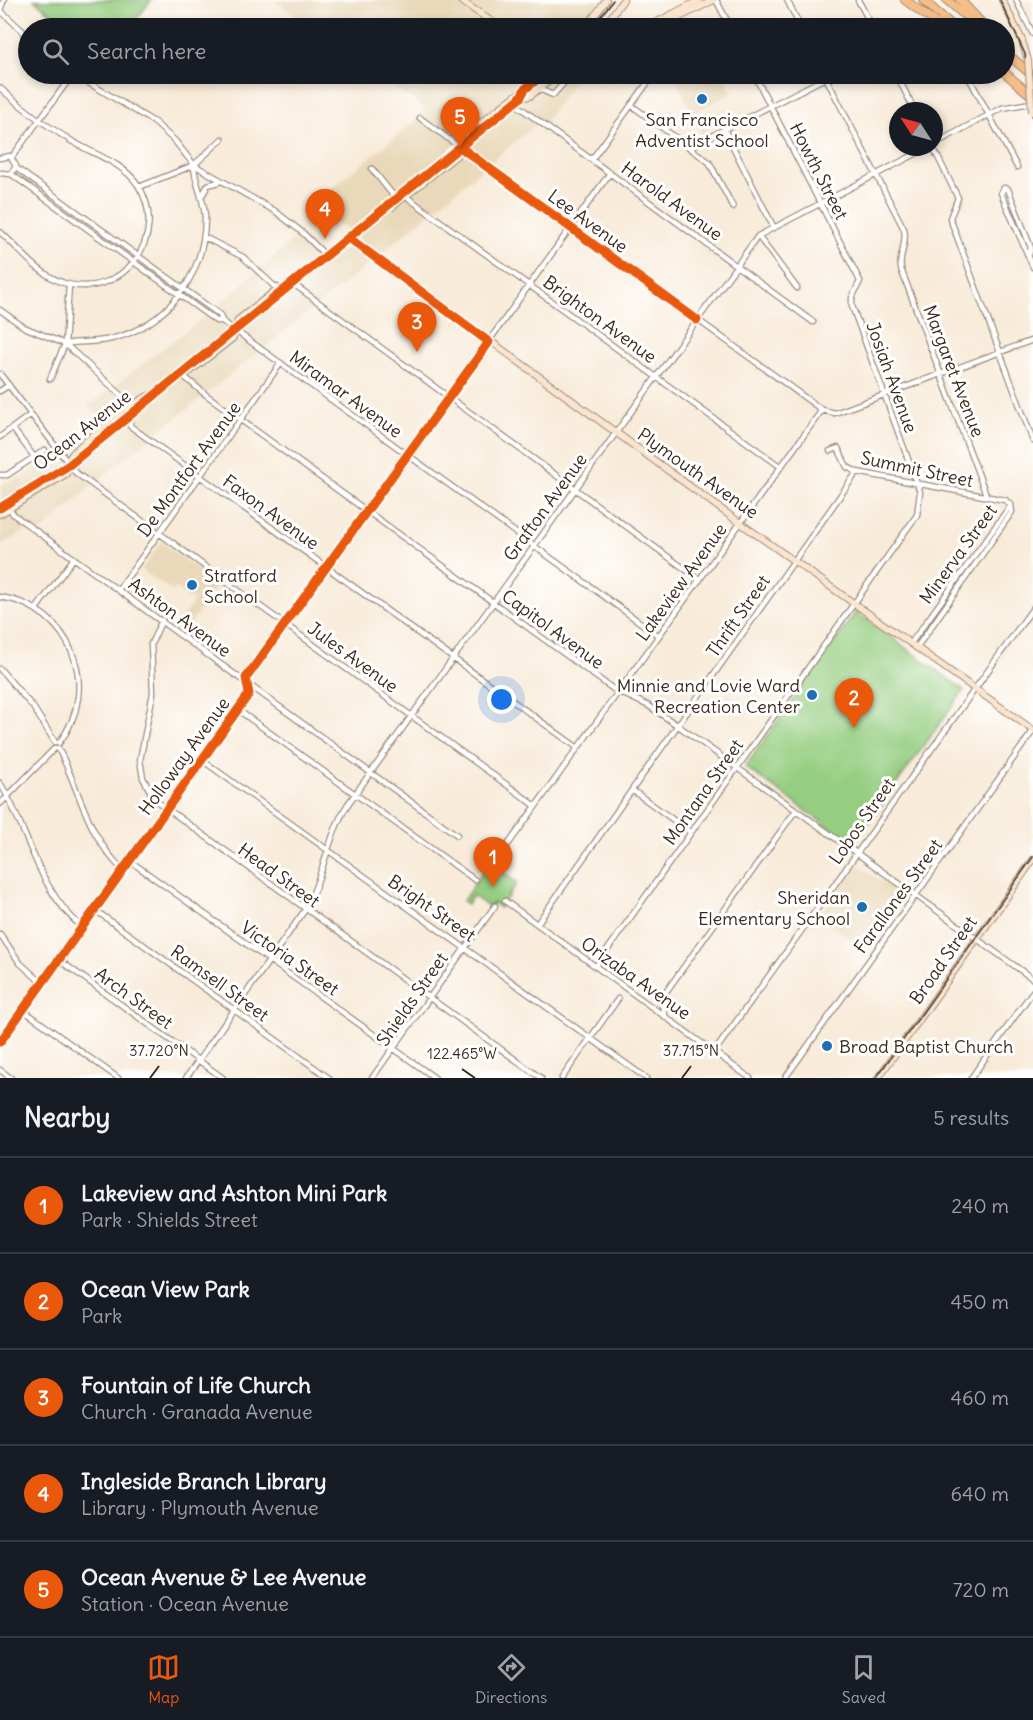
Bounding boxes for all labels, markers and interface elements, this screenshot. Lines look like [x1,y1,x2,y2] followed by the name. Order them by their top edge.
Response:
[18,18,1015,84] search box
[39,35,72,68] icon: search
[87,37,206,65] text: Search here
[695,92,709,106] marker: San Francisco Adventist School
[440,98,480,147] pin: 5
[889,102,943,156] north arrow
[635,108,769,152] place label: San Francisco Adventist School
[785,119,853,223] street label: Howth Street
[617,157,727,245] street label: Harold Avenue
[544,184,632,258] street label: Lee Avenue
[306,190,344,239] pin: 4
[539,270,661,368] street label: Brighton Avenue
[398,302,436,352] pin: 3
[918,302,990,440] street label: Margaret Avenue
[861,318,923,436] street label: Josiah Avenue
[285,345,407,443] street label: Miramar Avenue
[29,385,135,475] street label: Ocean Avenue
[132,397,246,541] street label: De Montfort Avenue
[633,423,763,523] street label: Plymouth Avenue
[859,446,975,492] street label: Summit Street
[498,449,592,565] street label: Grafton Avenue
[218,469,324,555] street label: Faxon Avenue
[914,500,1002,608] street label: Minerva Street
[631,519,731,645] street label: Lakeview Avenue
[204,564,277,608] place label: Stratford School
[701,570,775,662] street label: Thrift Street
[124,572,236,662] street label: Ashton Avenue
[185,578,199,592] marker: Stratford School
[497,584,609,674] street label: Capitol Avenue
[303,616,403,698] street label: Jules Avenue
[617,674,801,718] place label: Minnie and Lovie Ward Recreation Center
[834,678,874,728] pin: 2
[487,685,516,714] your location
[805,688,819,702] marker: Minnie and Lovie Ward Recreation Center
[133,692,235,820] street label: Holloway Avenue
[658,735,748,849] street label: Montana Street
[824,773,900,869] street label: Lobos Street
[849,834,947,958] street label: Farallones Street
[234,838,324,912] street label: Head Street
[474,838,512,887] pin: 1
[384,869,480,947] street label: Bright Street
[698,886,850,930] place label: Sheridan Elementary School
[855,900,869,914] marker: Sheridan Elementary School
[904,912,982,1008] street label: Broad Street
[236,916,344,1000] street label: Victoria Street
[577,932,695,1024] street label: Orizaba Avenue
[166,940,274,1026] street label: Ramsell Street
[371,948,453,1050] street label: Shields Street
[91,962,177,1034] street label: Arch Street
[839,1035,1013,1058] place label: Broad Baptist Church
[820,1039,834,1053] marker: Broad Baptist Church
[129,1041,189,1060] text: 37.720°N
[663,1041,719,1060] text: 37.715°N
[427,1044,497,1063] text: 122.465°W
[24,1101,110,1134] text: Nearby
[933,1105,1009,1130] text: 5 results
[81,1179,387,1207] text: Lakeview and Ashton Mini Park
[40,1193,47,1218] text: 1
[951,1193,1009,1218] text: 240 m
[81,1207,258,1232] text: Park · Shields Street
[81,1275,250,1303] text: Ocean View Park
[38,1289,49,1314] text: 2
[950,1289,1009,1314] text: 450 m
[81,1303,122,1328] text: Park
[81,1371,311,1399] text: Fountain of Life Church
[38,1385,49,1410] text: 3
[950,1385,1009,1410] text: 460 m
[81,1399,313,1424] text: Church · Granada Avenue
[81,1467,326,1495] text: Ingleside Branch Library
[38,1481,49,1506] text: 4
[950,1481,1009,1506] text: 640 m
[81,1495,319,1520] text: Library · Plymouth Avenue
[81,1563,366,1591] text: Ocean Avenue & Lee Avenue
[38,1577,49,1602] text: 5
[953,1577,1009,1602] text: 720 m
[81,1591,289,1616] text: Station · Ocean Avenue
[147,1651,180,1707] tab: Map
[475,1651,547,1707] tab: Directions
[842,1651,886,1707] tab: Saved

